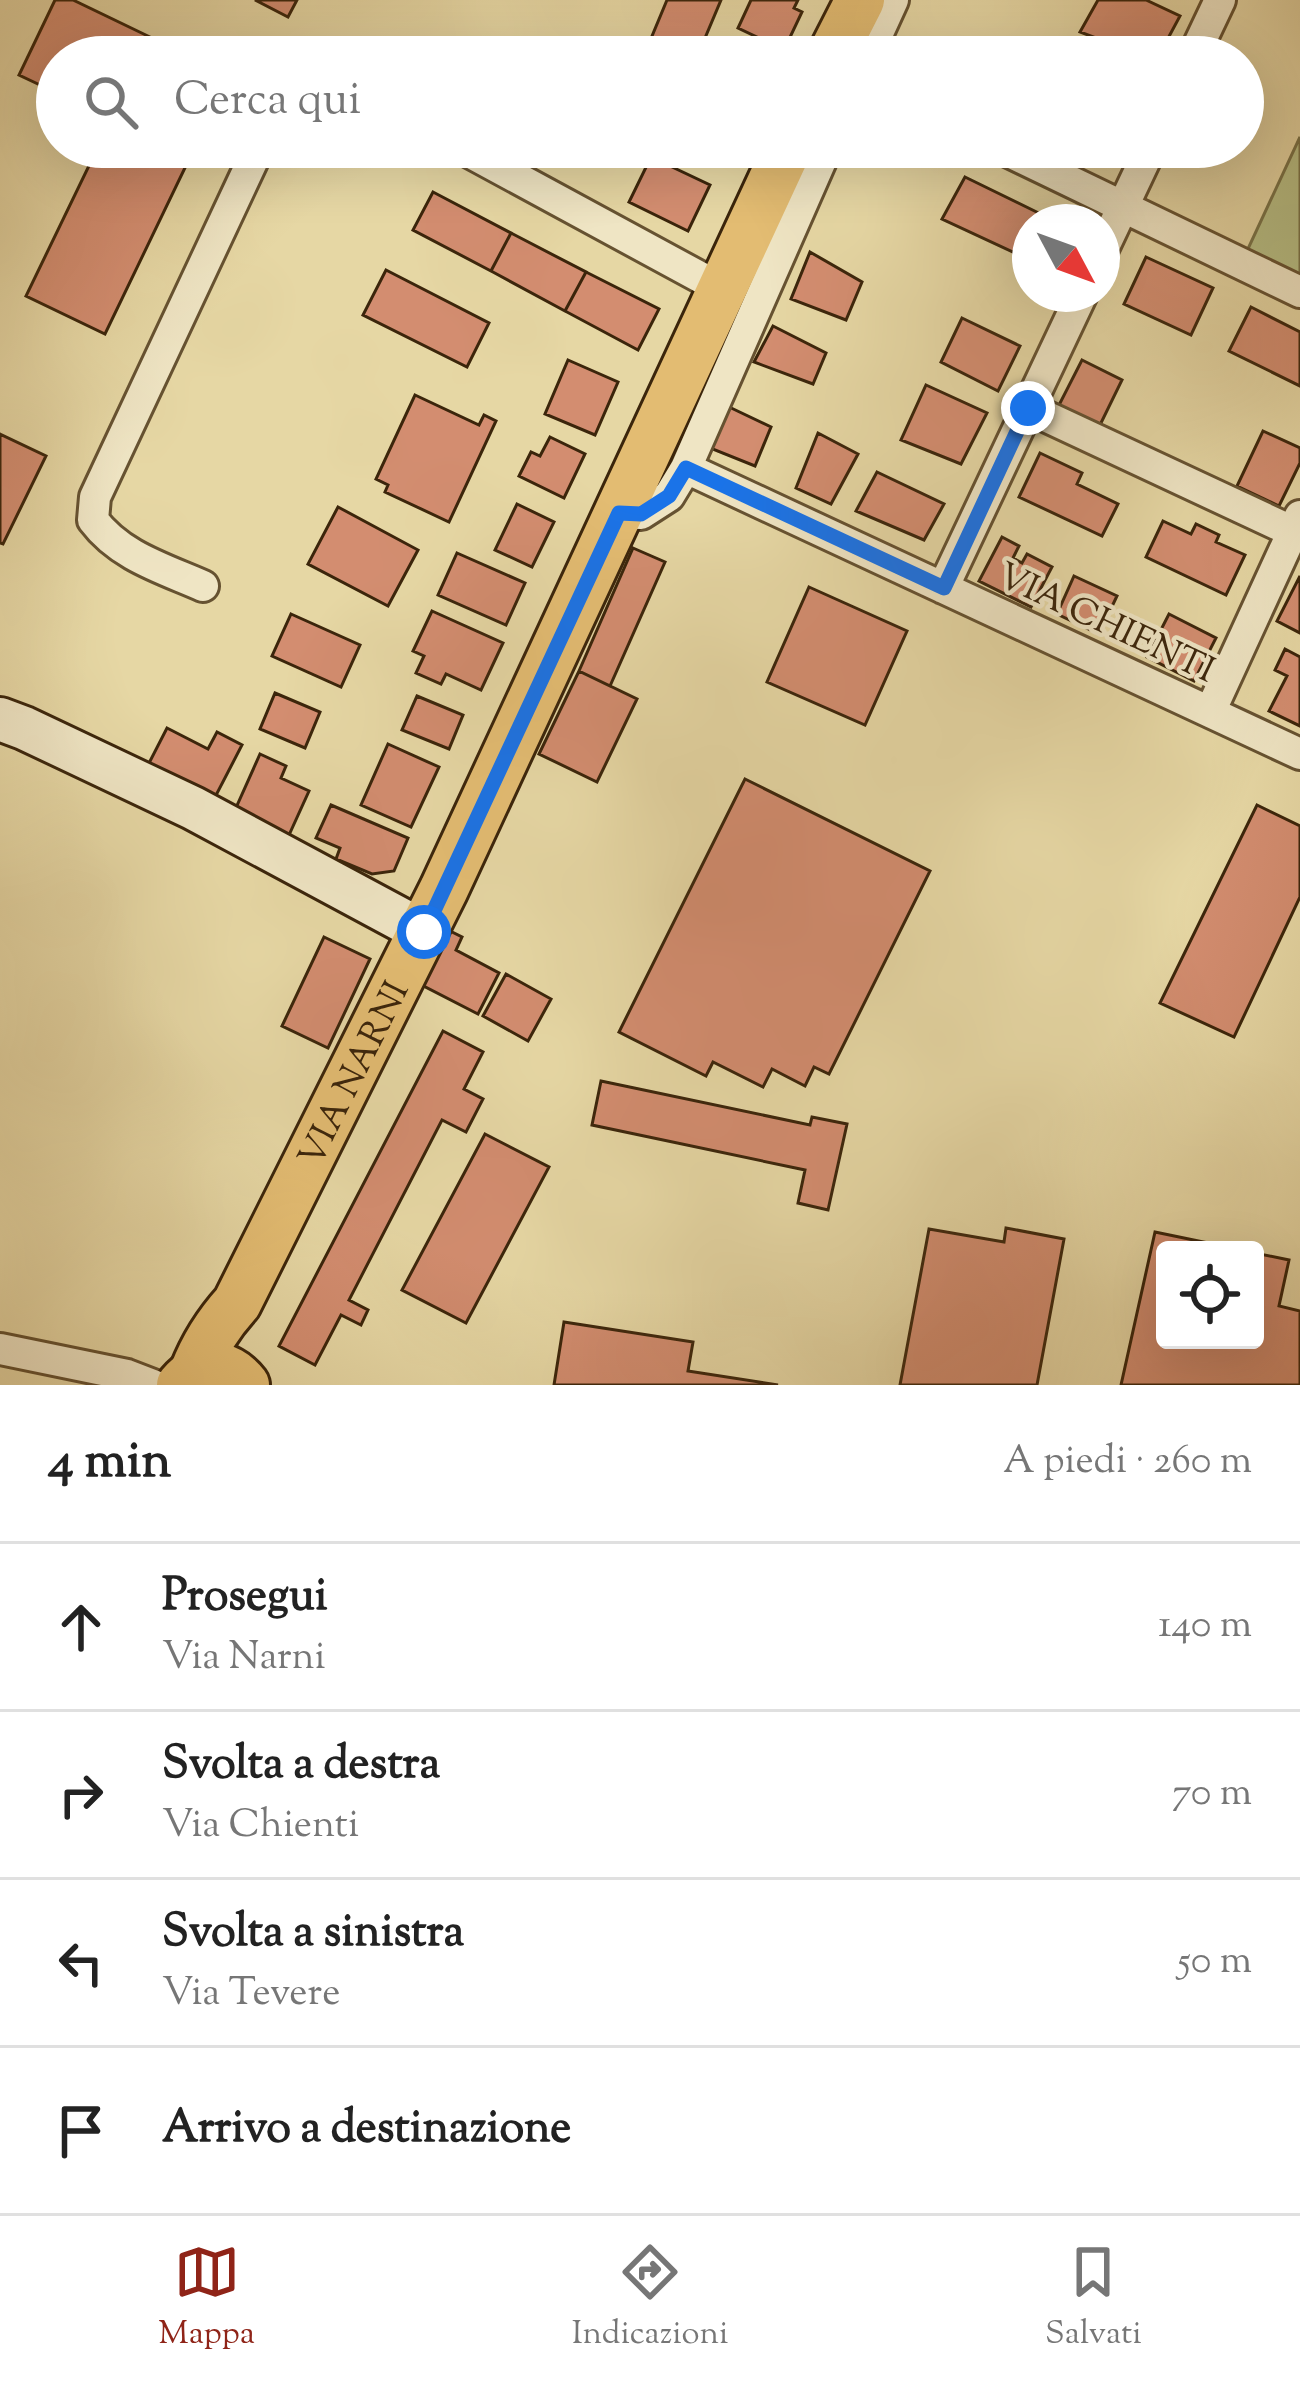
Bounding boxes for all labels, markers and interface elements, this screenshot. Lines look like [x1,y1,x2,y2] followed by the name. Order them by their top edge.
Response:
[36,36,1264,168] search box
[78,69,144,135] icon: search
[174,70,361,135] text: Cerca qui
[1012,204,1120,312] north arrow
[1001,381,1055,435] route end
[988,551,1223,698] street label: VIA CHIENTI
[397,905,451,959] route start
[287,973,424,1177] street label: VIA NARNI
[1156,1241,1264,1349] map controls
[1156,1241,1264,1349] button: locate
[48,1427,171,1500] text: 4 min
[1003,1435,1252,1491] text: A piedi · 260 m
[162,1566,328,1631] text: Prosegui
[48,1594,114,1660] icon: ahead
[1158,1599,1252,1655] text: 140 m
[162,1631,326,1687] text: Via Narni
[162,1734,440,1799] text: Svolta a destra
[48,1762,114,1828] icon: right
[1172,1767,1252,1823] text: 70 m
[162,1799,359,1855] text: Via Chienti
[162,1902,464,1967] text: Svolta a sinistra
[48,1930,114,1996] icon: left
[1177,1935,1252,1991] text: 50 m
[162,1967,340,2023] text: Via Tevere
[48,2098,114,2164] icon: arrive
[162,2098,571,2163] text: Arrivo a destinazione
[158,2239,255,2359] tab: Mappa
[572,2239,728,2359] tab: Indicazioni
[1045,2239,1142,2359] tab: Salvati

